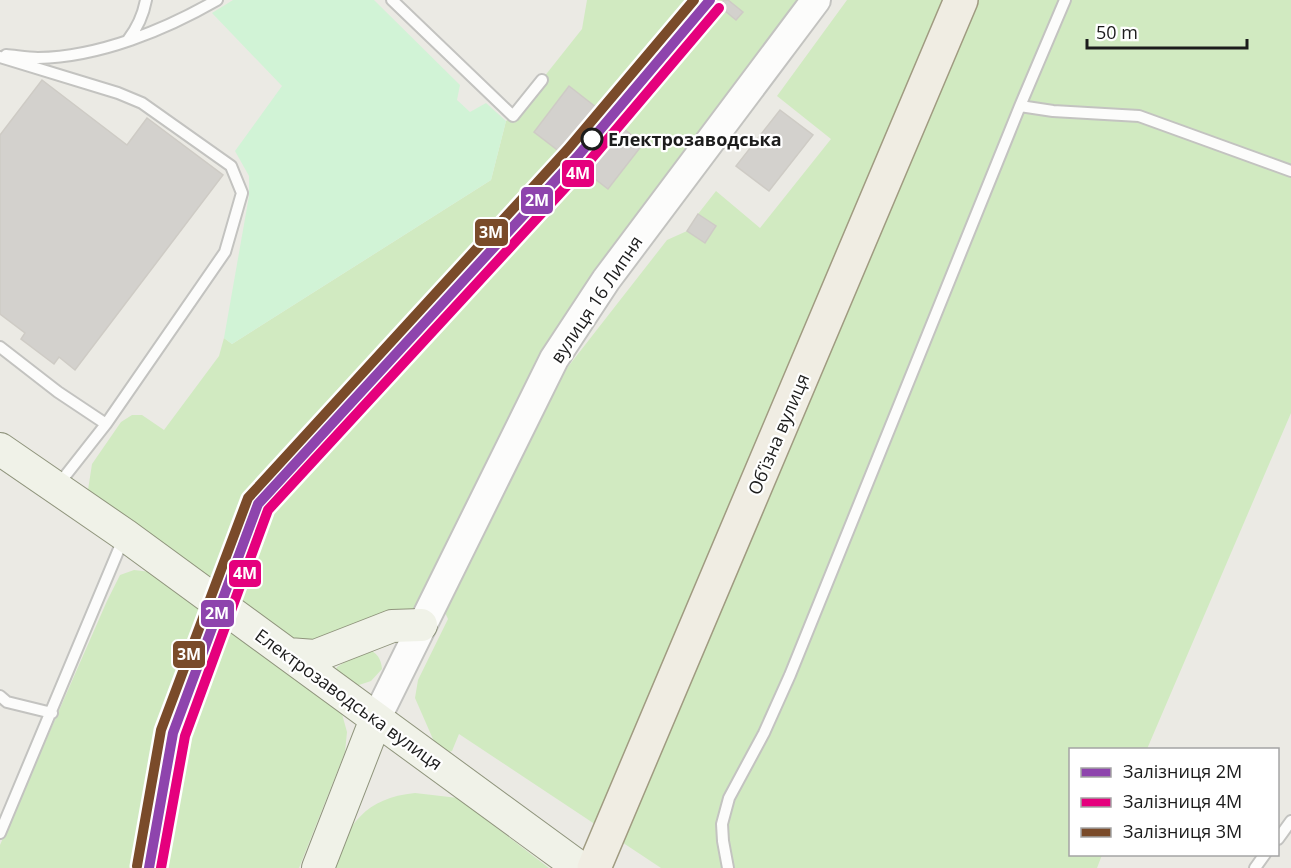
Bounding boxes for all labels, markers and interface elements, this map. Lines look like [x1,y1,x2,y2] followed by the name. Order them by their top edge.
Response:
[1087,12,1248,50] scale bar
[1096,20,1138,44] text: 50 m
[608,127,782,151] place label: Електрозаводська
[581,128,603,150] marker: Електрозаводська
[561,159,595,188] line badge: 4М
[566,162,590,184] text: 4М
[520,186,554,215] line badge: 2М
[525,189,549,211] text: 2М
[474,218,509,247] line badge: 3М
[479,221,503,243] text: 3М
[544,231,648,367] street label: вулиця 16 Липня
[742,370,814,498] street label: Обʼїзна вулиця
[228,559,262,588] line badge: 4М
[233,562,257,584] text: 4М
[200,599,235,628] line badge: 2М
[205,602,229,624] text: 2М
[251,623,447,775] street label: Електрозаводська вулиця
[172,640,206,669] line badge: 3М
[177,643,201,665] text: 3М
[1069,748,1279,856] legend
[1123,759,1242,783] text: Залізниця 2М
[1123,789,1242,813] text: Залізниця 4М
[1123,819,1242,843] text: Залізниця 3М

